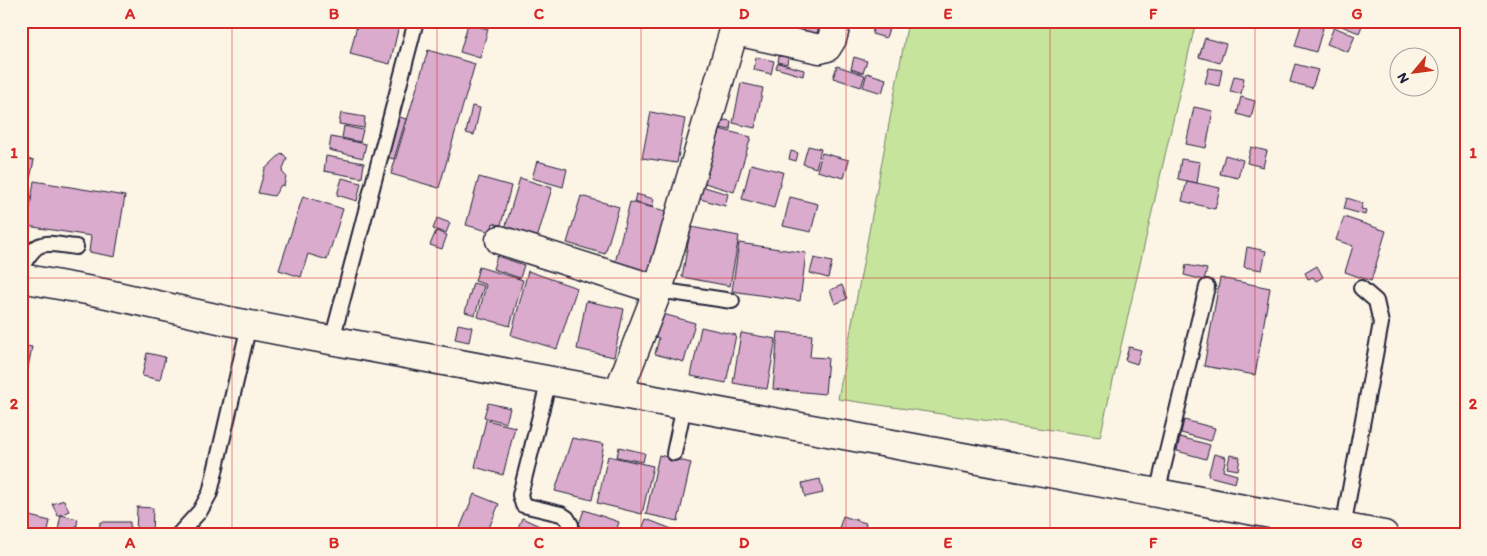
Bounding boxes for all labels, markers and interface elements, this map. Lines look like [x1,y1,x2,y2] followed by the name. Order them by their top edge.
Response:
[124,4,136,23] text: A
[329,4,340,23] text: B
[534,4,545,23] text: C
[739,4,750,23] text: D
[944,4,953,23] text: E
[1149,4,1158,23] text: F
[1351,4,1363,23] text: G
[1390,48,1440,98] north arrow
[1393,70,1413,86] text: N
[10,143,18,162] text: 1
[1469,143,1477,162] text: 1
[10,394,19,413] text: 2
[1469,394,1478,413] text: 2
[124,533,136,552] text: A
[329,533,340,552] text: B
[534,533,545,552] text: C
[739,533,750,552] text: D
[944,533,953,552] text: E
[1149,533,1158,552] text: F
[1351,533,1363,552] text: G

